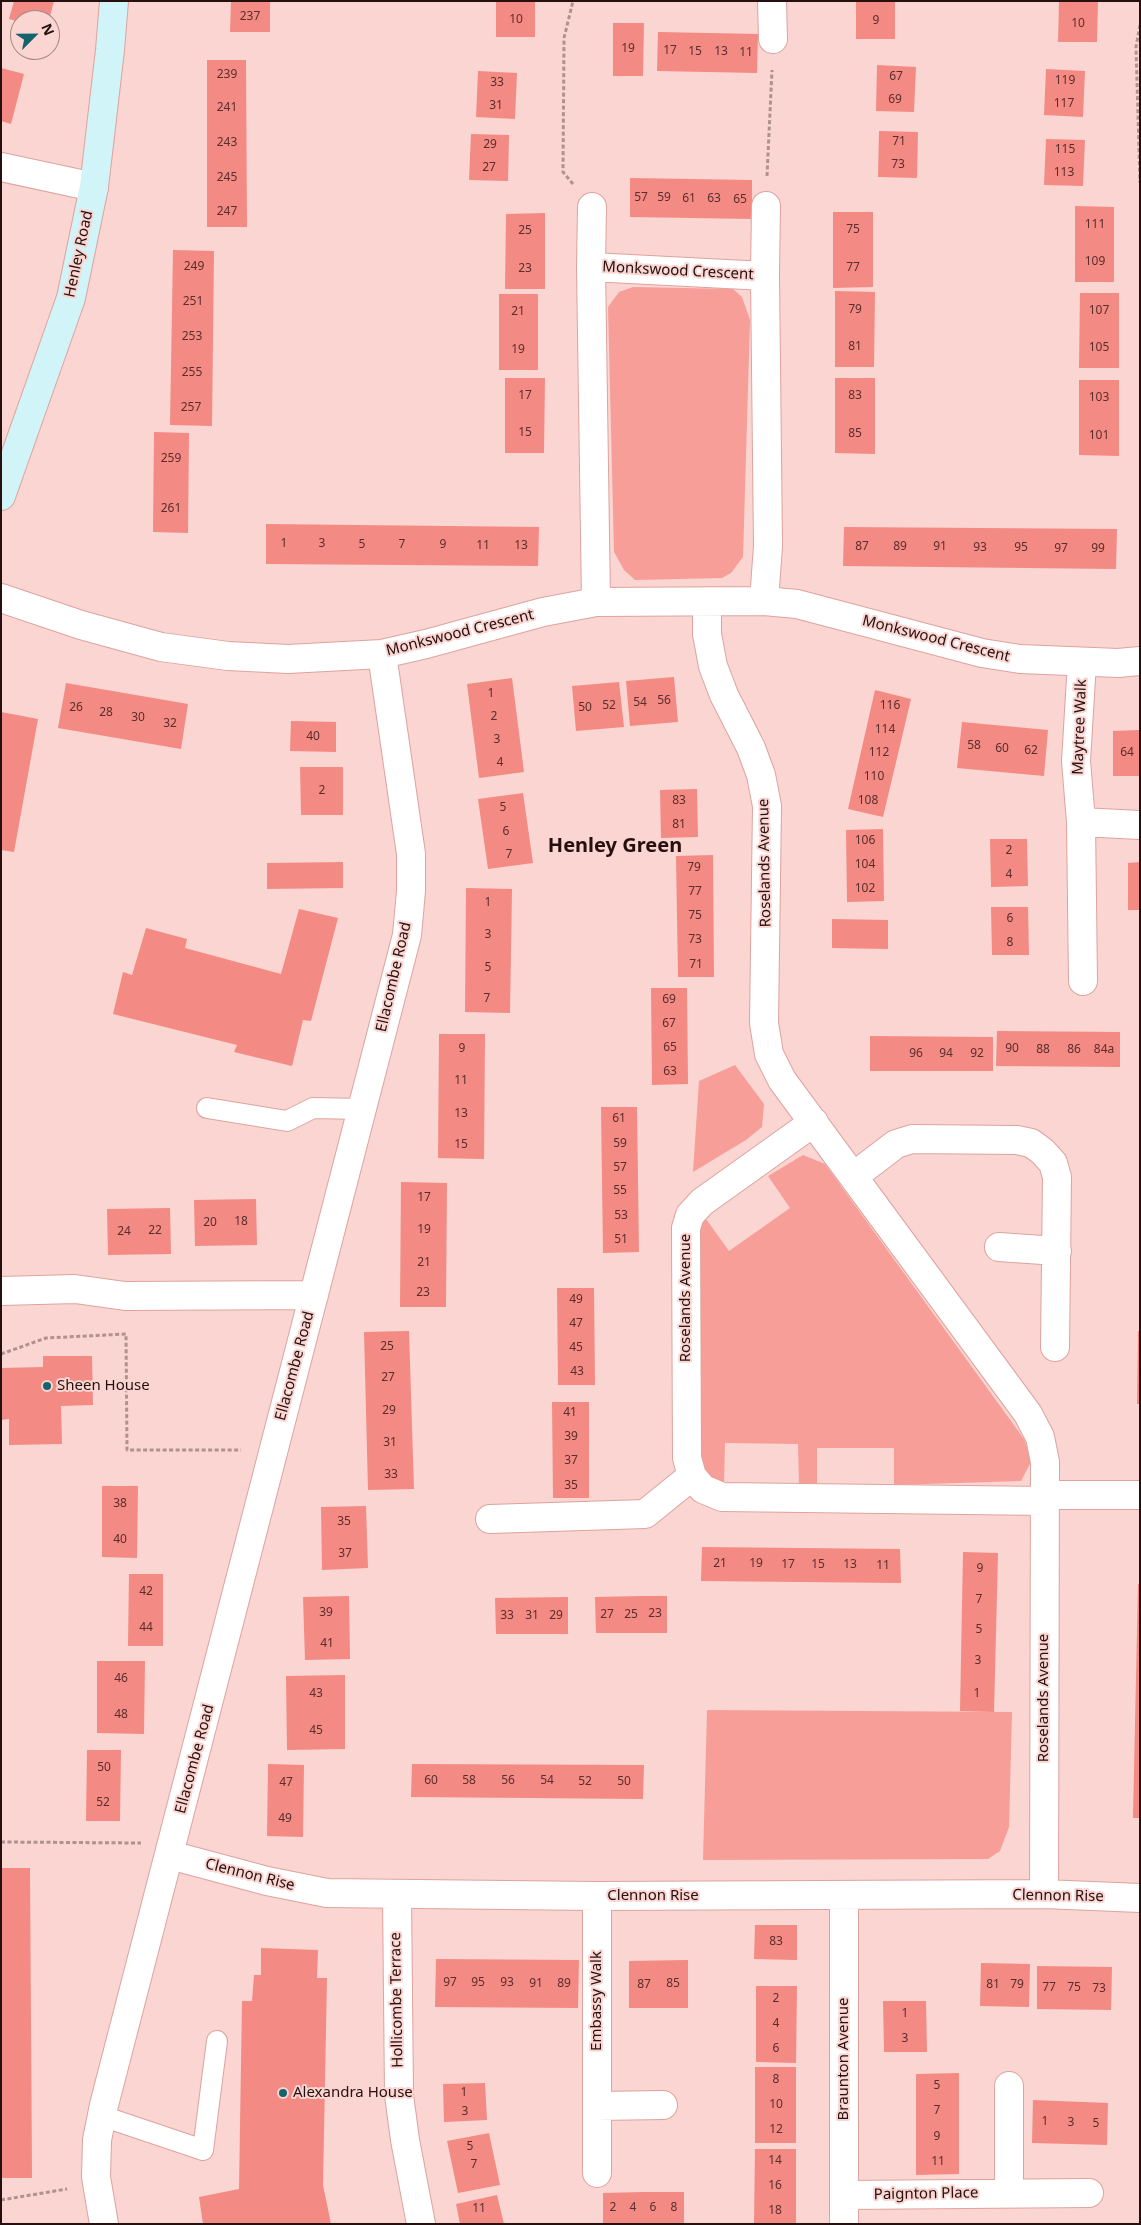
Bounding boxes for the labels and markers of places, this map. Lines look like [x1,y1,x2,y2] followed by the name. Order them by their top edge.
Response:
[57,1377,150,1395] place label: Sheen House
[41,1380,53,1392] marker: Sheen House
[293,2084,413,2102] place label: Alexandra House
[277,2087,289,2099] marker: Alexandra House

